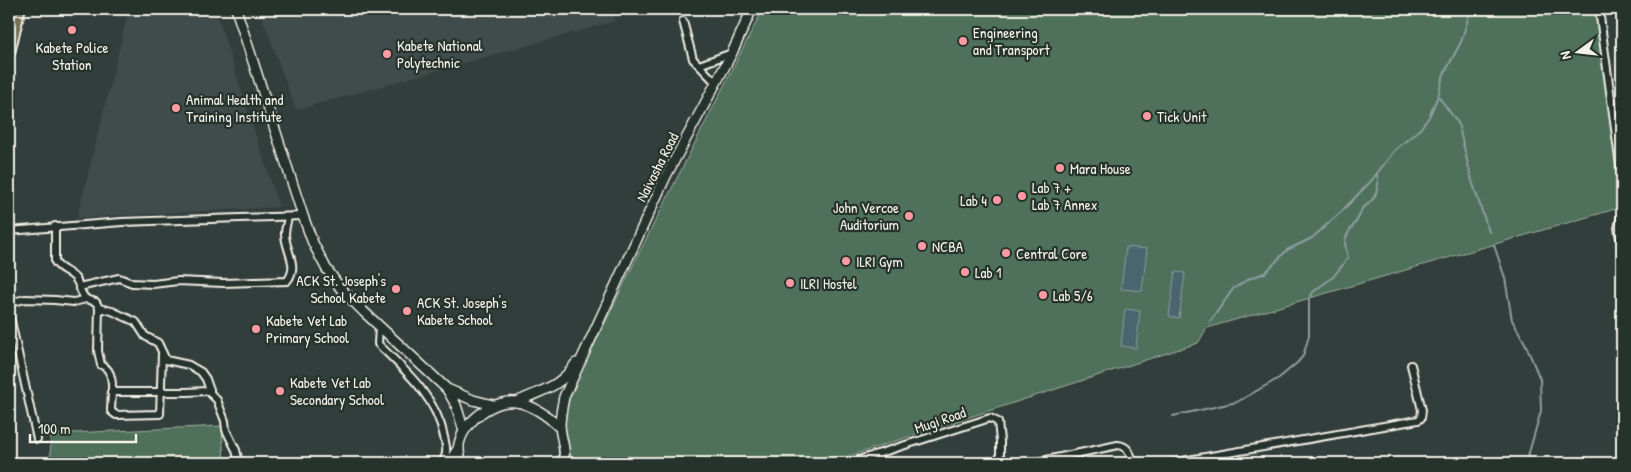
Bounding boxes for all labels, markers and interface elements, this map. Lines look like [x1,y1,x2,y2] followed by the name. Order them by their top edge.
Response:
[973,22,1050,60] place label: Engineering and Transport
[66,24,78,36] marker: Kabete Police Station
[1554,28,1604,78] north arrow
[397,35,483,73] place label: Kabete National Polytechnic
[957,35,969,47] marker: Engineering and Transport
[36,37,108,75] place label: Kabete Police Station
[381,48,393,60] marker: Kabete National Polytechnic
[1555,49,1575,62] text: N
[186,89,283,127] place label: Animal Health and Training Institute
[170,102,182,114] marker: Animal Health and Training Institute
[1157,106,1207,127] place label: Tick Unit
[1141,110,1153,122] marker: Tick Unit
[631,129,683,205] street label: Naivasha Road
[1070,158,1131,179] place label: Mara House
[1054,162,1066,174] marker: Mara House
[1032,177,1098,215] place label: Lab 7 + Lab 7 Annex
[960,190,987,211] place label: Lab 4
[1016,190,1028,202] marker: Lab 7 + Lab 7 Annex
[991,194,1003,206] marker: Lab 4
[833,197,899,235] place label: John Vercoe Auditorium
[903,210,915,222] marker: John Vercoe Auditorium
[932,236,964,257] place label: NCBA
[916,240,928,252] marker: NCBA
[1016,243,1087,264] place label: Central Core
[1000,247,1012,259] marker: Central Core
[856,251,903,272] place label: ILRI Gym
[840,255,852,267] marker: ILRI Gym
[975,262,1002,283] place label: Lab 1
[959,266,971,278] marker: Lab 1
[296,270,386,308] place label: ACK St. Joseph's School Kabete
[800,273,857,294] place label: ILRI Hostel
[784,277,796,289] marker: ILRI Hostel
[390,283,402,295] marker: ACK St. Joseph's School Kabete
[1053,285,1093,306] place label: Lab 5/6
[1037,289,1049,301] marker: Lab 5/6
[417,292,507,330] place label: ACK St. Joseph's Kabete School
[401,305,413,317] marker: ACK St. Joseph's Kabete School
[266,310,349,348] place label: Kabete Vet Lab Primary School
[250,323,262,335] marker: Kabete Vet Lab Primary School
[290,372,384,410] place label: Kabete Vet Lab Secondary School
[274,385,286,397] marker: Kabete Vet Lab Secondary School
[912,401,969,439] street label: Mugi Road
[30,412,136,444] scale bar
[38,418,71,439] text: 100 m

